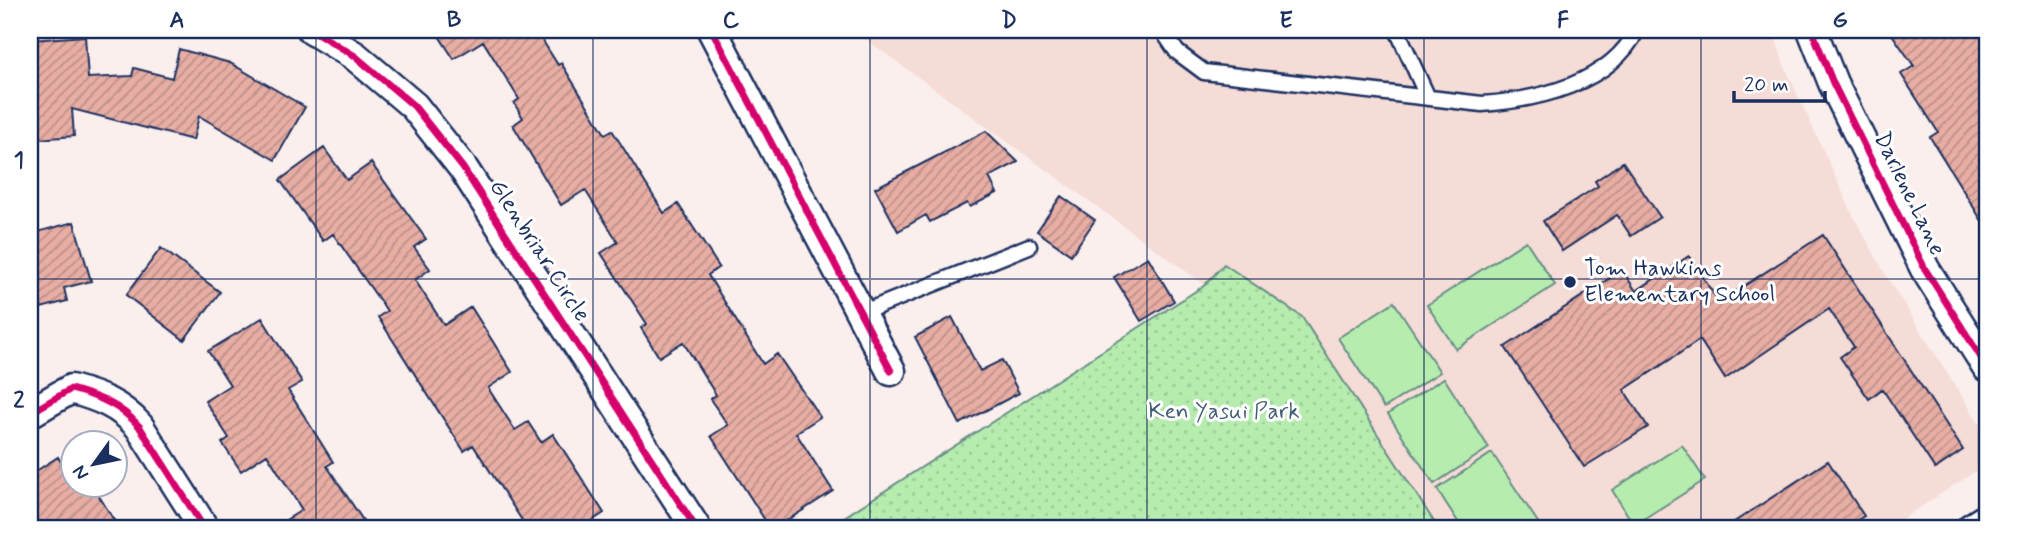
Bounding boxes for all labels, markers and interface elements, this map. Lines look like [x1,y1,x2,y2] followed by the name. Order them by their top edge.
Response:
[169,6,185,36] text: A
[447,6,462,36] text: B
[723,6,740,36] text: C
[1001,6,1017,36] text: D
[1279,6,1293,36] text: E
[1557,6,1569,36] text: F
[1832,6,1848,36] text: G
[1734,60,1825,104] scale bar
[1744,71,1789,99] text: 20 m
[1866,127,1952,261] street label: Darlene Lane
[14,146,24,176] text: 1
[482,174,596,328] street label: Glenbriar Circle
[1584,254,1775,310] place label: Tom Hawkins Elementary School
[1562,274,1578,290] marker: Tom Hawkins Elementary School
[13,386,25,416] text: 2
[1148,397,1300,427] park label: Ken Yasui Park
[60,428,130,498] north arrow
[67,460,95,485] text: N

